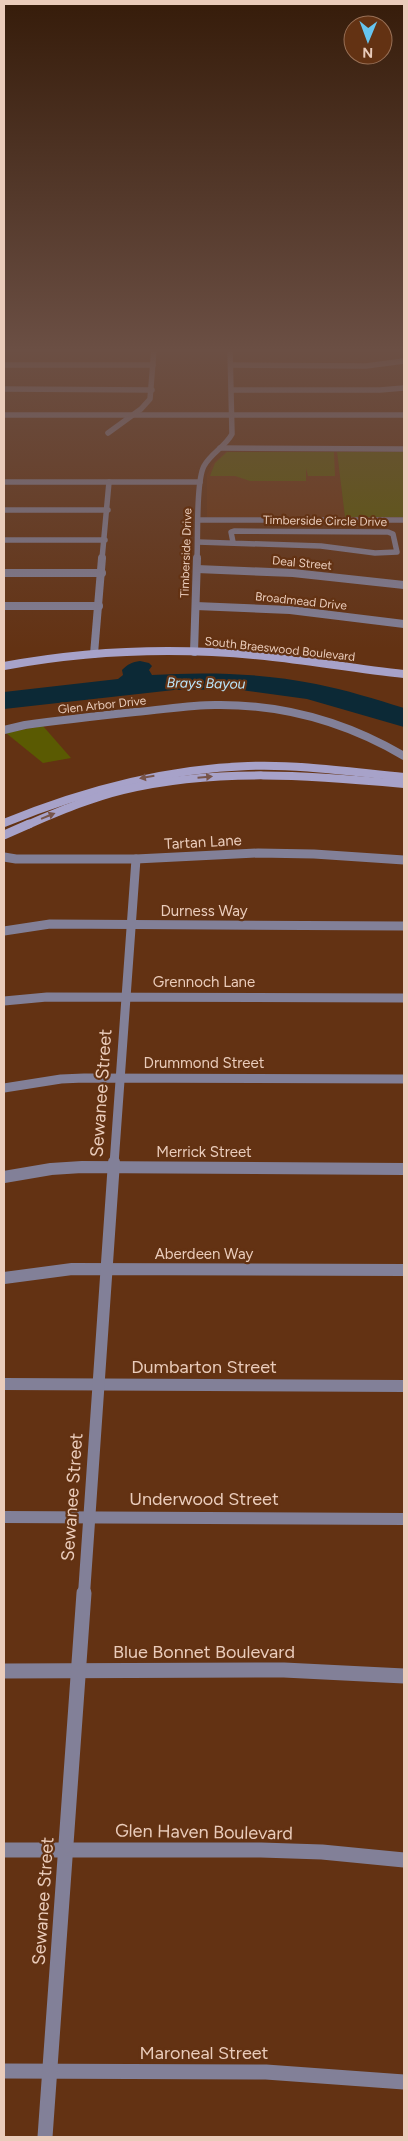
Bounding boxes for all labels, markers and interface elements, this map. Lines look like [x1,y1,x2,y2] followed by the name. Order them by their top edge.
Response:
[343,15,393,65] north arrow
[362,44,373,61] text: N
[177,507,195,598] street label: Timberside Drive
[263,513,388,529] street label: Timberside Circle Drive
[271,553,333,573] street label: Deal Street
[254,589,348,613] street label: Broadmead Drive
[204,634,356,664] street label: South Braeswood Boulevard
[166,674,246,693] water label: Brays Bayou
[57,693,147,717] street label: Glen Arbor Drive
[198,772,214,780] one-way arrow
[139,773,154,781] one-way arrow
[41,812,56,819] one-way arrow
[164,831,242,853] street label: Tartan Lane
[160,902,248,920] street label: Durness Way
[153,973,255,991] street label: Grennoch Lane
[86,1028,116,1158] street label: Sewanee Street
[144,1054,265,1072] street label: Drummond Street
[156,1143,252,1161] street label: Merrick Street
[155,1245,253,1263] street label: Aberdeen Way
[131,1356,277,1378] street label: Dumbarton Street
[57,1432,87,1562] street label: Sewanee Street
[129,1488,279,1510] street label: Underwood Street
[113,1641,295,1663] street label: Blue Bonnet Boulevard
[115,1819,293,1845] street label: Glen Haven Boulevard
[28,1836,58,1966] street label: Sewanee Street
[140,2042,269,2064] street label: Maroneal Street

